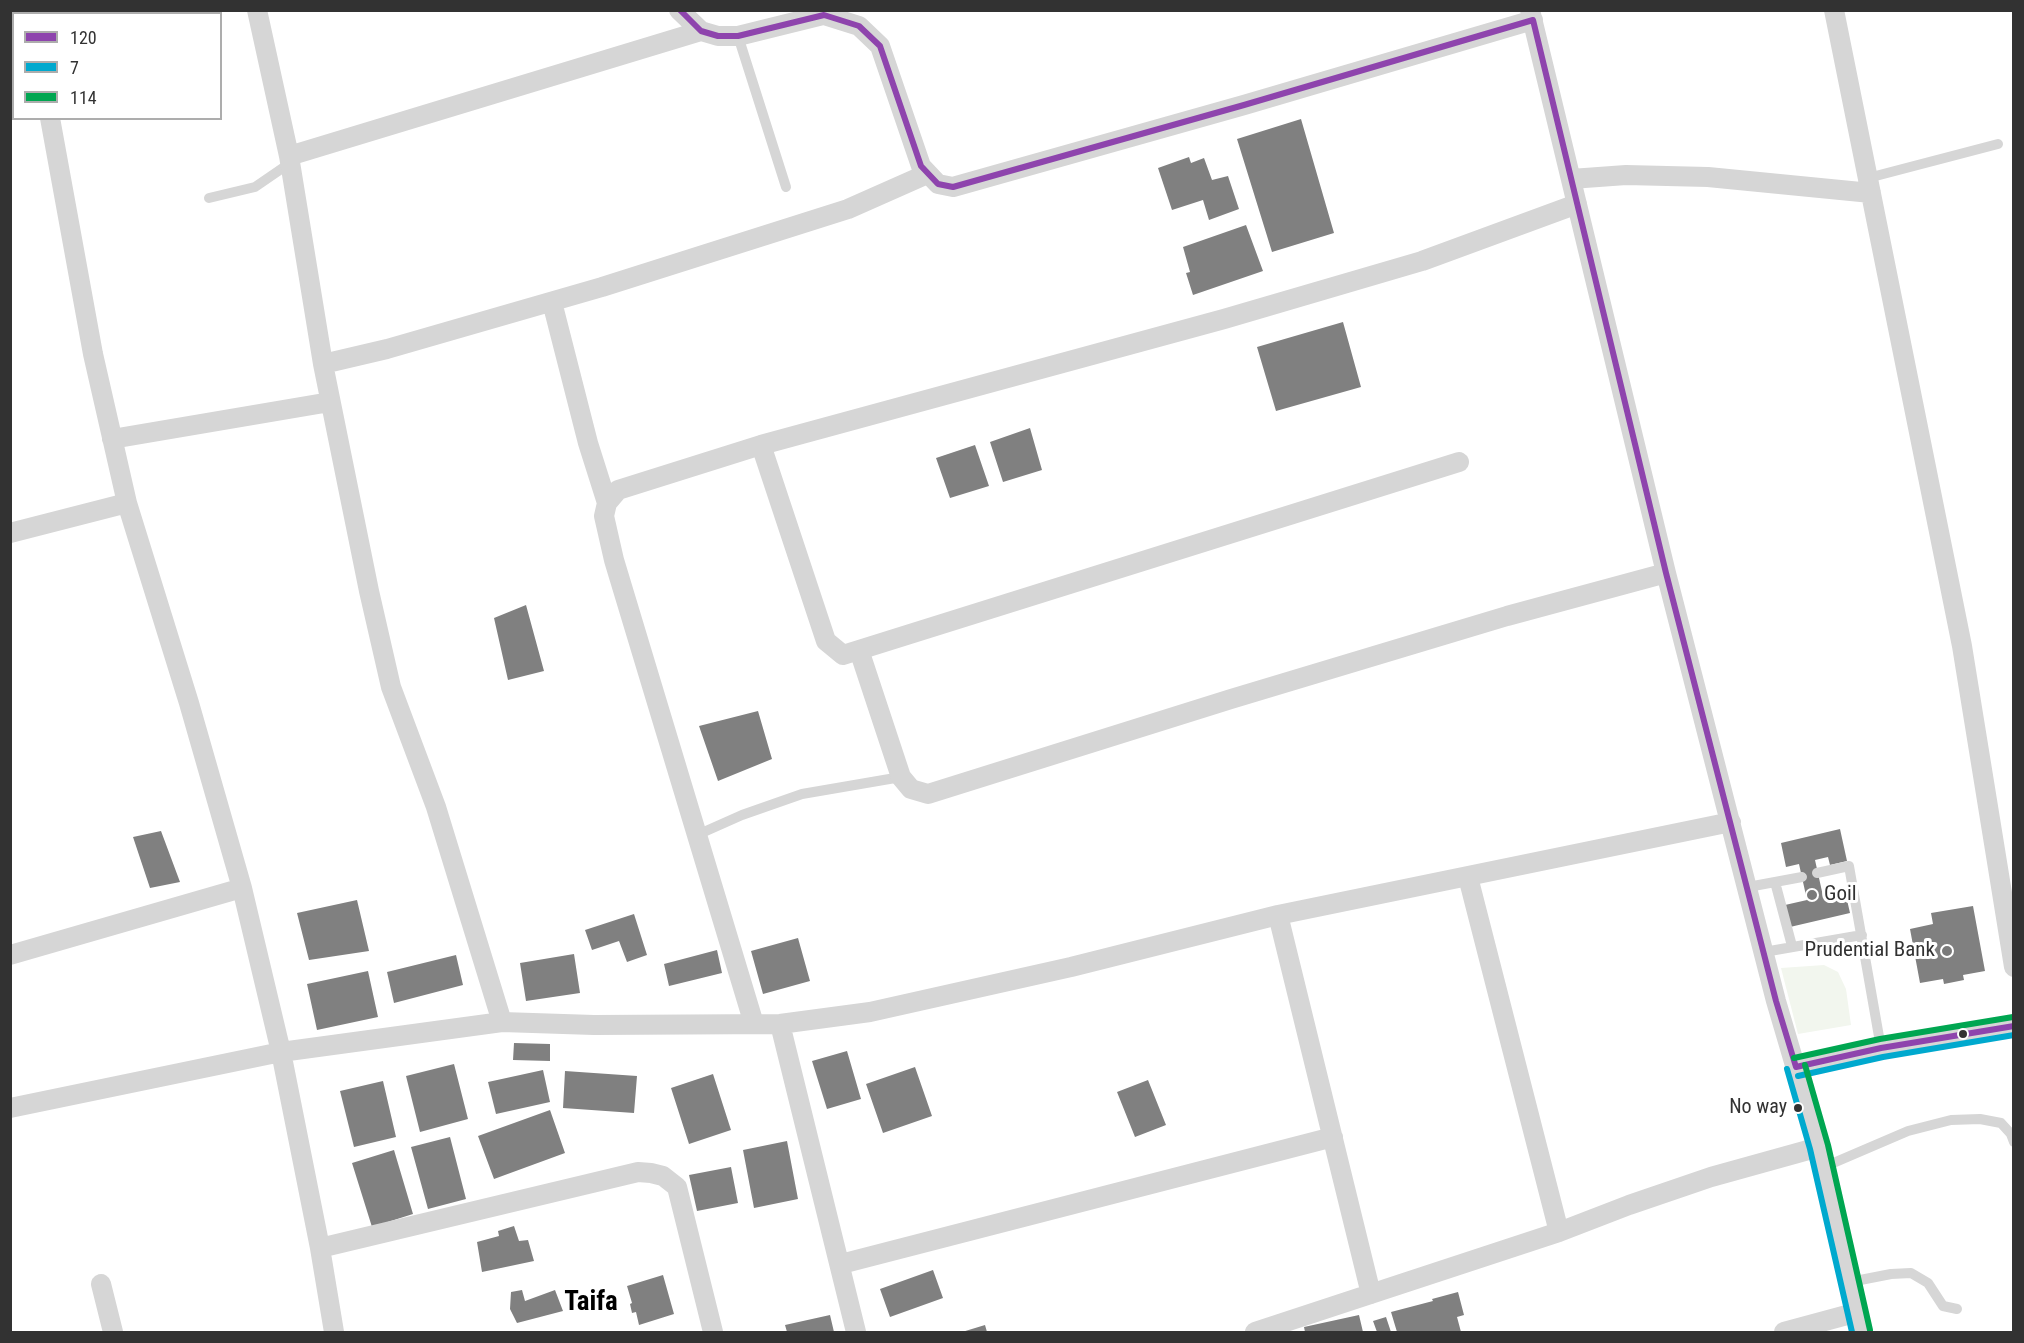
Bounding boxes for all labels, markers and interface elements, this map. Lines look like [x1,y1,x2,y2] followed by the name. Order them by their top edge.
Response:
[12,12,222,120] legend
[70,27,97,48] text: 120
[70,57,79,78] text: 7
[70,87,97,108] text: 114
[1824,882,1857,908] place label: Goil
[1805,888,1819,902] marker: Goil
[1804,938,1935,964] place label: Prudential Bank
[1940,944,1954,958] marker: Prudential Bank
[1957,1028,1969,1040] unlabelled marker
[1729,1096,1787,1120] place label: No way
[1792,1102,1804,1114] marker: No way
[564,1287,618,1319] district label: Taifa

